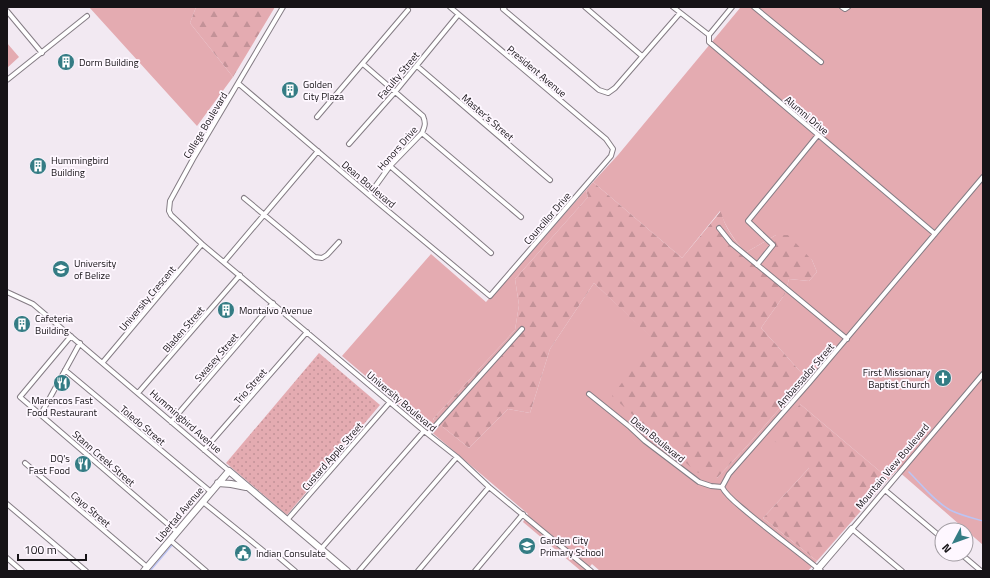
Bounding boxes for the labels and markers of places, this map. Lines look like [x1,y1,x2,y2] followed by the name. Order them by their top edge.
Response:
[56,52,76,72] building icon: Dorm Building
[79,55,139,70] place label: Dorm Building
[303,77,344,104] place label: Golden City Plaza
[280,80,300,100] building icon: Golden City Plaza
[51,153,109,180] place label: Hummingbird Building
[28,156,48,176] building icon: Hummingbird Building
[74,256,117,283] place label: University of Belize
[51,259,71,279] school or university icon: University of Belize
[216,300,236,320] building icon: Montalvo Avenue
[239,303,312,318] place label: Montalvo Avenue
[35,311,73,338] place label: Cafeteria Building
[12,314,32,334] building icon: Cafeteria Building
[863,365,930,392] place label: First Missionary Baptist Church
[933,368,953,388] church icon: First Missionary Baptist Church
[52,373,72,393] restaurant icon: Marencos Fast Food Restaurant
[27,393,98,420] place label: Marencos Fast Food Restaurant
[29,451,70,478] place label: DQ's Fast Food
[73,454,93,474] restaurant icon: DQ's Fast Food
[540,533,603,560] place label: Garden City Primary School
[517,536,537,556] school or university icon: Garden City Primary School
[233,543,253,563] public building icon: Indian Consulate
[256,546,326,561] place label: Indian Consulate

